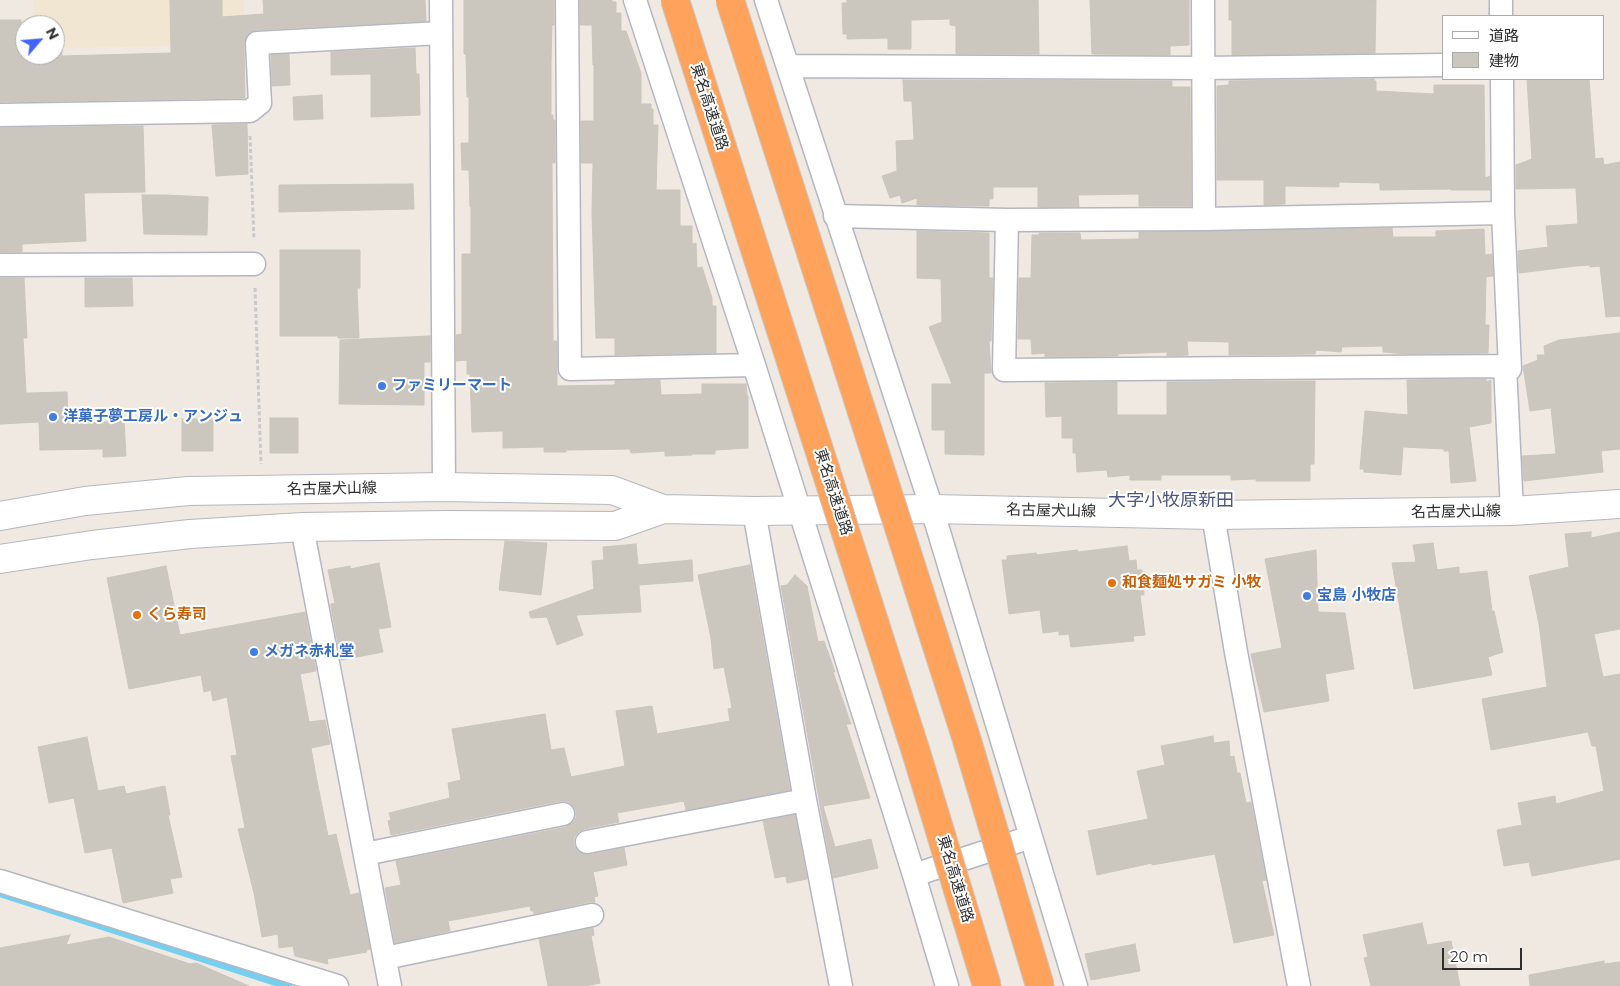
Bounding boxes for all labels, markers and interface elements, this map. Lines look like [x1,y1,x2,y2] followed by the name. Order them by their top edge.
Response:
[15,15,65,65] north arrow
[1442,15,1605,80] legend
[42,25,63,43] text: N
[1489,26,1519,45] text: 道路
[1489,51,1519,70] text: 建物
[687,61,731,153] street label: 東名高速道路
[392,377,512,395] place label: ファミリーマート
[376,380,388,392] marker: ファミリーマート
[63,408,243,426] place label: 洋菓子夢工房ル・アンジュ
[47,411,59,423] marker: 洋菓子夢工房ル・アンジュ
[811,446,855,538] street label: 東名高速道路
[287,479,377,499] street label: 名古屋犬山線
[1108,490,1234,512] district label: 大字小牧原新田
[1006,501,1096,521] street label: 名古屋犬山線
[1411,502,1501,522] street label: 名古屋犬山線
[1122,574,1261,592] place label: 和食麺処サガミ 小牧
[1106,577,1118,589] marker: 和食麺処サガミ 小牧
[1317,587,1396,605] place label: 宝島 小牧店
[1301,590,1313,602] marker: 宝島 小牧店
[147,606,207,624] place label: くら寿司
[131,609,143,621] marker: くら寿司
[264,643,354,661] place label: メガネ赤札堂
[248,646,260,658] marker: メガネ赤札堂
[933,833,977,925] street label: 東名高速道路
[1445,938,1525,970] scale bar
[1450,947,1488,966] text: 20 m

